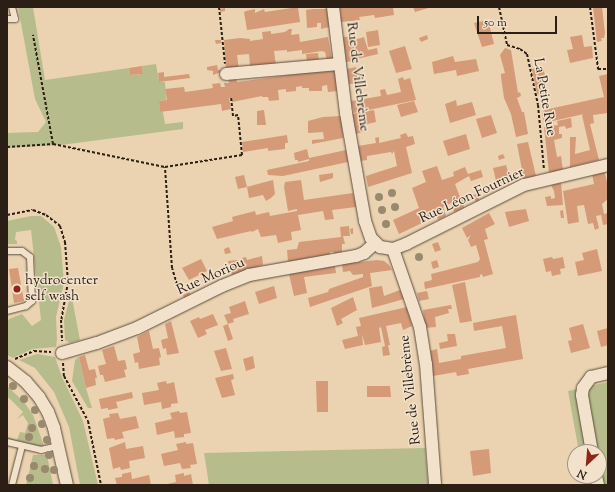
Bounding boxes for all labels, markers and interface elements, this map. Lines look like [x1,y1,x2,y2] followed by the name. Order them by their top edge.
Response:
[479,8,559,34] scale bar
[484,14,507,32] text: 50 m
[342,21,372,133] street label: Rue de Villebrème
[529,57,559,137] street label: La Petite Rue
[417,164,527,228] street label: Rue Léon Fournier
[175,255,247,299] street label: Rue Moriou
[25,273,98,306] place label: hydrocenter self wash
[12,284,22,294] marker: hydrocenter self wash
[397,334,425,446] street label: Rue de Villebrème
[567,444,607,484] north arrow
[575,465,590,483] text: N

